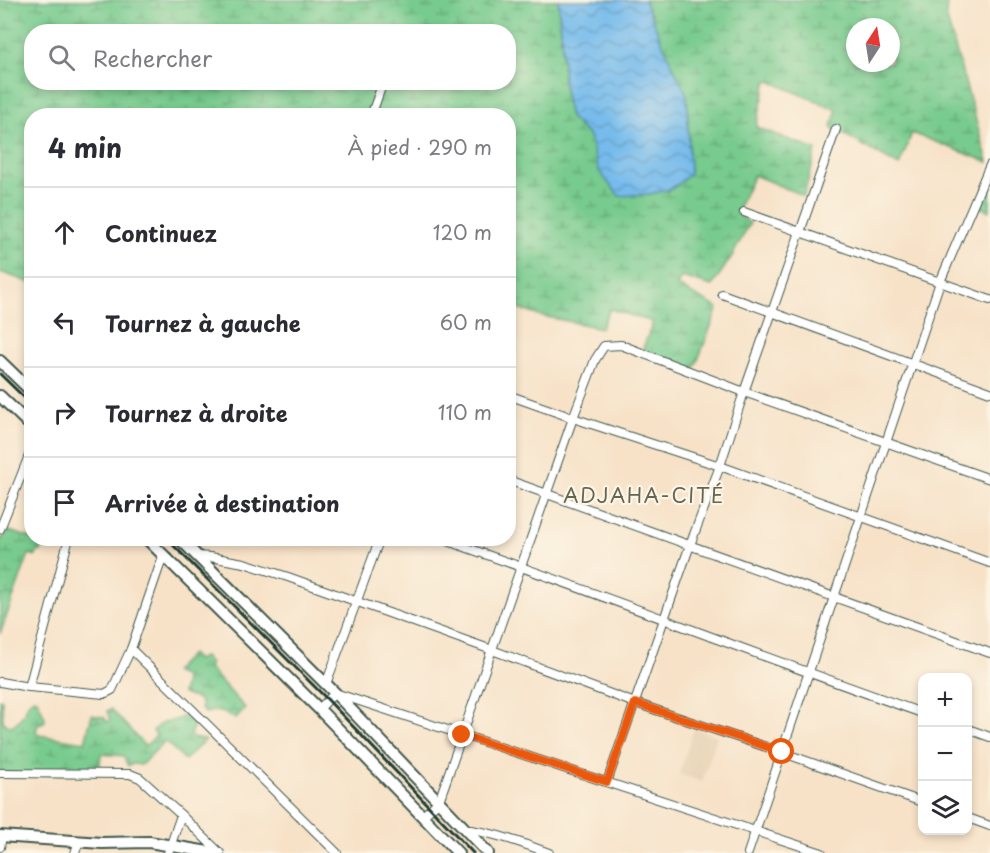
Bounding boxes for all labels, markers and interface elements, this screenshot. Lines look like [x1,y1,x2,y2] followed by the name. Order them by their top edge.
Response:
[846,18,900,72] north arrow
[24,24,516,90] search box
[45,41,78,74] icon: search
[93,41,212,74] text: Rechercher
[48,128,122,167] text: 4 min
[348,132,492,162] text: À pied · 290 m
[48,216,81,249] icon: ahead
[105,216,217,249] text: Continuez
[433,217,492,247] text: 120 m
[48,306,81,339] icon: left
[105,306,301,339] text: Tournez à gauche
[440,307,492,337] text: 60 m
[48,396,81,429] icon: right
[105,396,288,429] text: Tournez à droite
[438,397,492,427] text: 110 m
[563,480,725,510] district label: ADJAHA-CITÉ
[48,486,81,519] icon: arrive
[105,486,339,519] text: Arrivée à destination
[918,673,972,835] map controls
[918,673,972,727] button: +
[448,721,474,747] route end
[918,727,972,781] button: −
[768,738,794,764] route start
[918,781,972,835] button: layers

